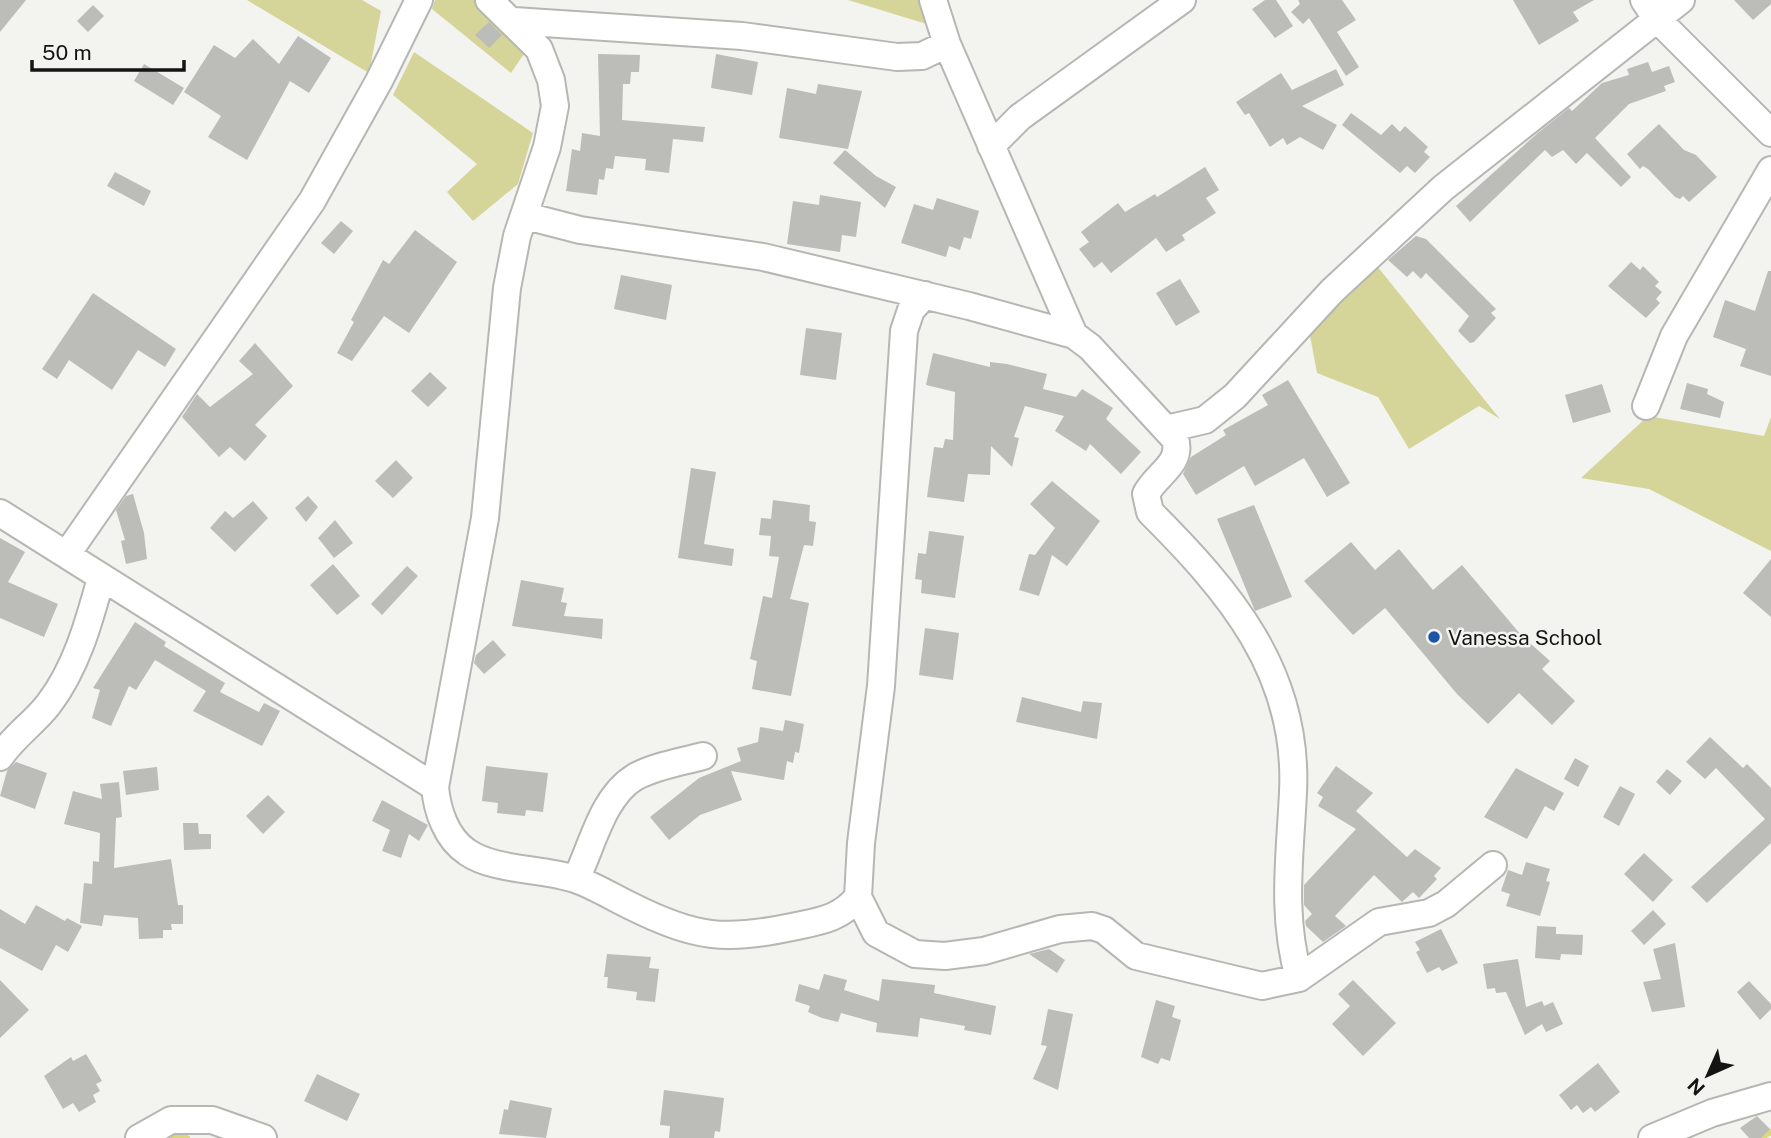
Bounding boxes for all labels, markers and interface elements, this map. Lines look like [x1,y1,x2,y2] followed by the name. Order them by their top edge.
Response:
[32,28,184,72] scale bar
[42,40,92,65] text: 50 m
[1448,625,1602,650] place label: Vanessa School
[1426,629,1442,645] marker: Vanessa School
[1673,1040,1743,1110] north arrow
[1683,1074,1709,1100] text: N

